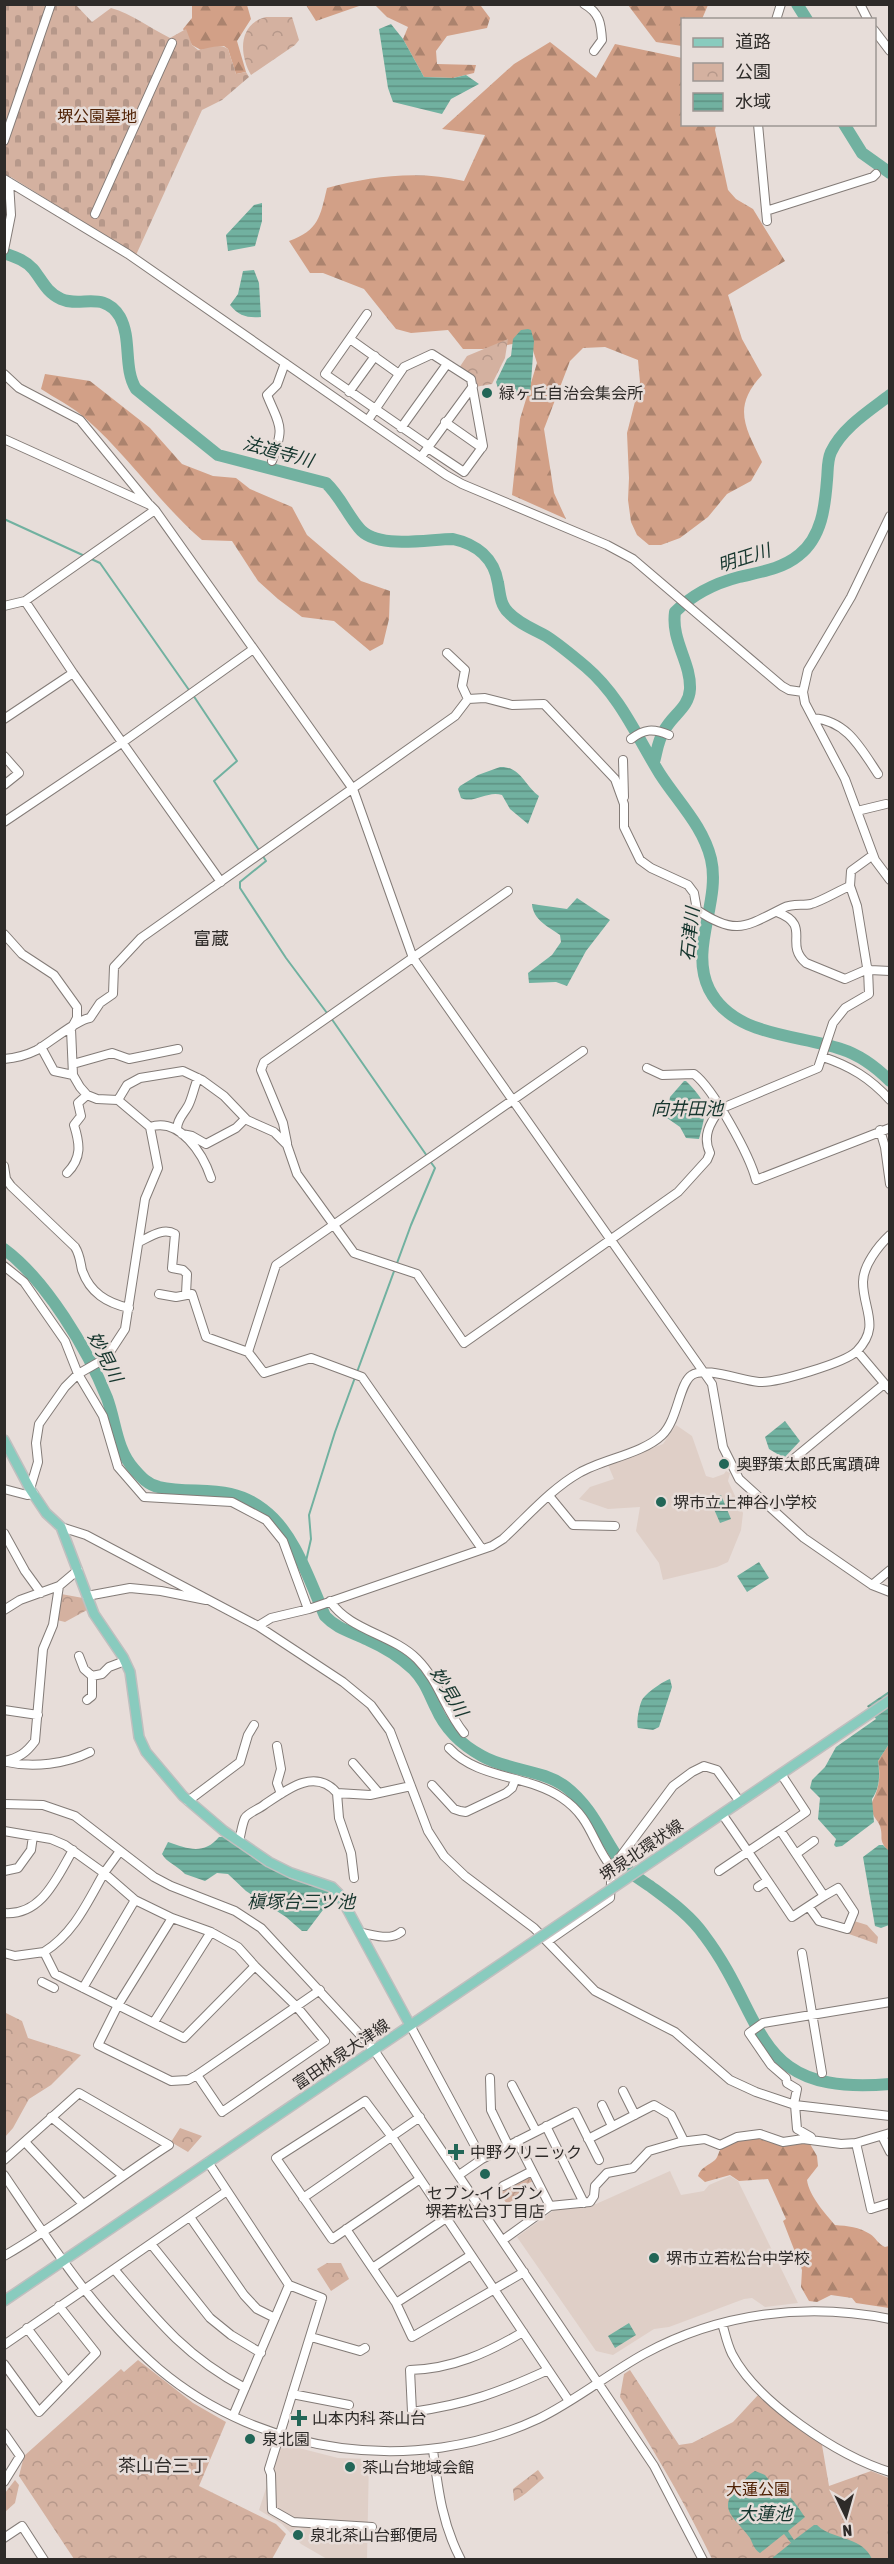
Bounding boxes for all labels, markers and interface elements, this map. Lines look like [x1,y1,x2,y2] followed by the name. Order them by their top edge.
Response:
[681,18,876,126] legend
[735,31,771,52] text: 道路
[735,61,771,82] text: 公園
[735,91,771,112] text: 水域
[57,107,137,125] park label: 堺公園墓地
[499,384,643,402] place label: 緑ヶ丘自治会集会所
[480,386,494,400] marker: 緑ヶ丘自治会集会所
[241,432,318,471] water label: 法道寺川
[715,539,775,576] water label: 明正川
[676,904,703,962] water label: 石津川
[193,928,229,949] district label: 富蔵
[651,1098,725,1119] water label: 向井田池
[84,1328,128,1387] water label: 妙見川
[736,1455,880,1473] place label: 奥野策太郎氏寓蹟碑
[717,1457,731,1471] marker: 奥野策太郎氏寓蹟碑
[673,1493,817,1511] place label: 堺市立上神谷小学校
[654,1495,668,1509] marker: 堺市立上神谷小学校
[427,1663,473,1722] water label: 妙見川
[596,1816,686,1884] street label: 堺泉北環状線
[247,1891,357,1912] water label: 槇塚台三ツ池
[290,2015,392,2093] street label: 富田林泉大津線
[447,2143,465,2161] marker: 中野クリニック
[470,2143,582,2161] place label: 中野クリニック
[478,2167,492,2181] marker: セブン-イレブン 堺若松台3丁目店
[425,2184,545,2220] place label: セブン-イレブン 堺若松台3丁目店
[666,2249,810,2267] place label: 堺市立若松台中学校
[647,2251,661,2265] marker: 堺市立若松台中学校
[290,2409,308,2427] marker: 山本内科 茶山台
[312,2409,426,2427] place label: 山本内科 茶山台
[262,2430,310,2448] place label: 泉北園
[243,2432,257,2446] marker: 泉北園
[118,2455,208,2476] district label: 茶山台三丁
[362,2458,474,2476] place label: 茶山台地域会館
[343,2460,357,2474] marker: 茶山台地域会館
[726,2480,790,2498] park label: 大蓮公園
[816,2486,876,2546] north arrow
[738,2503,794,2524] water label: 大蓮池
[842,2522,853,2540] text: N
[310,2526,438,2544] place label: 泉北茶山台郵便局
[291,2528,305,2542] marker: 泉北茶山台郵便局

